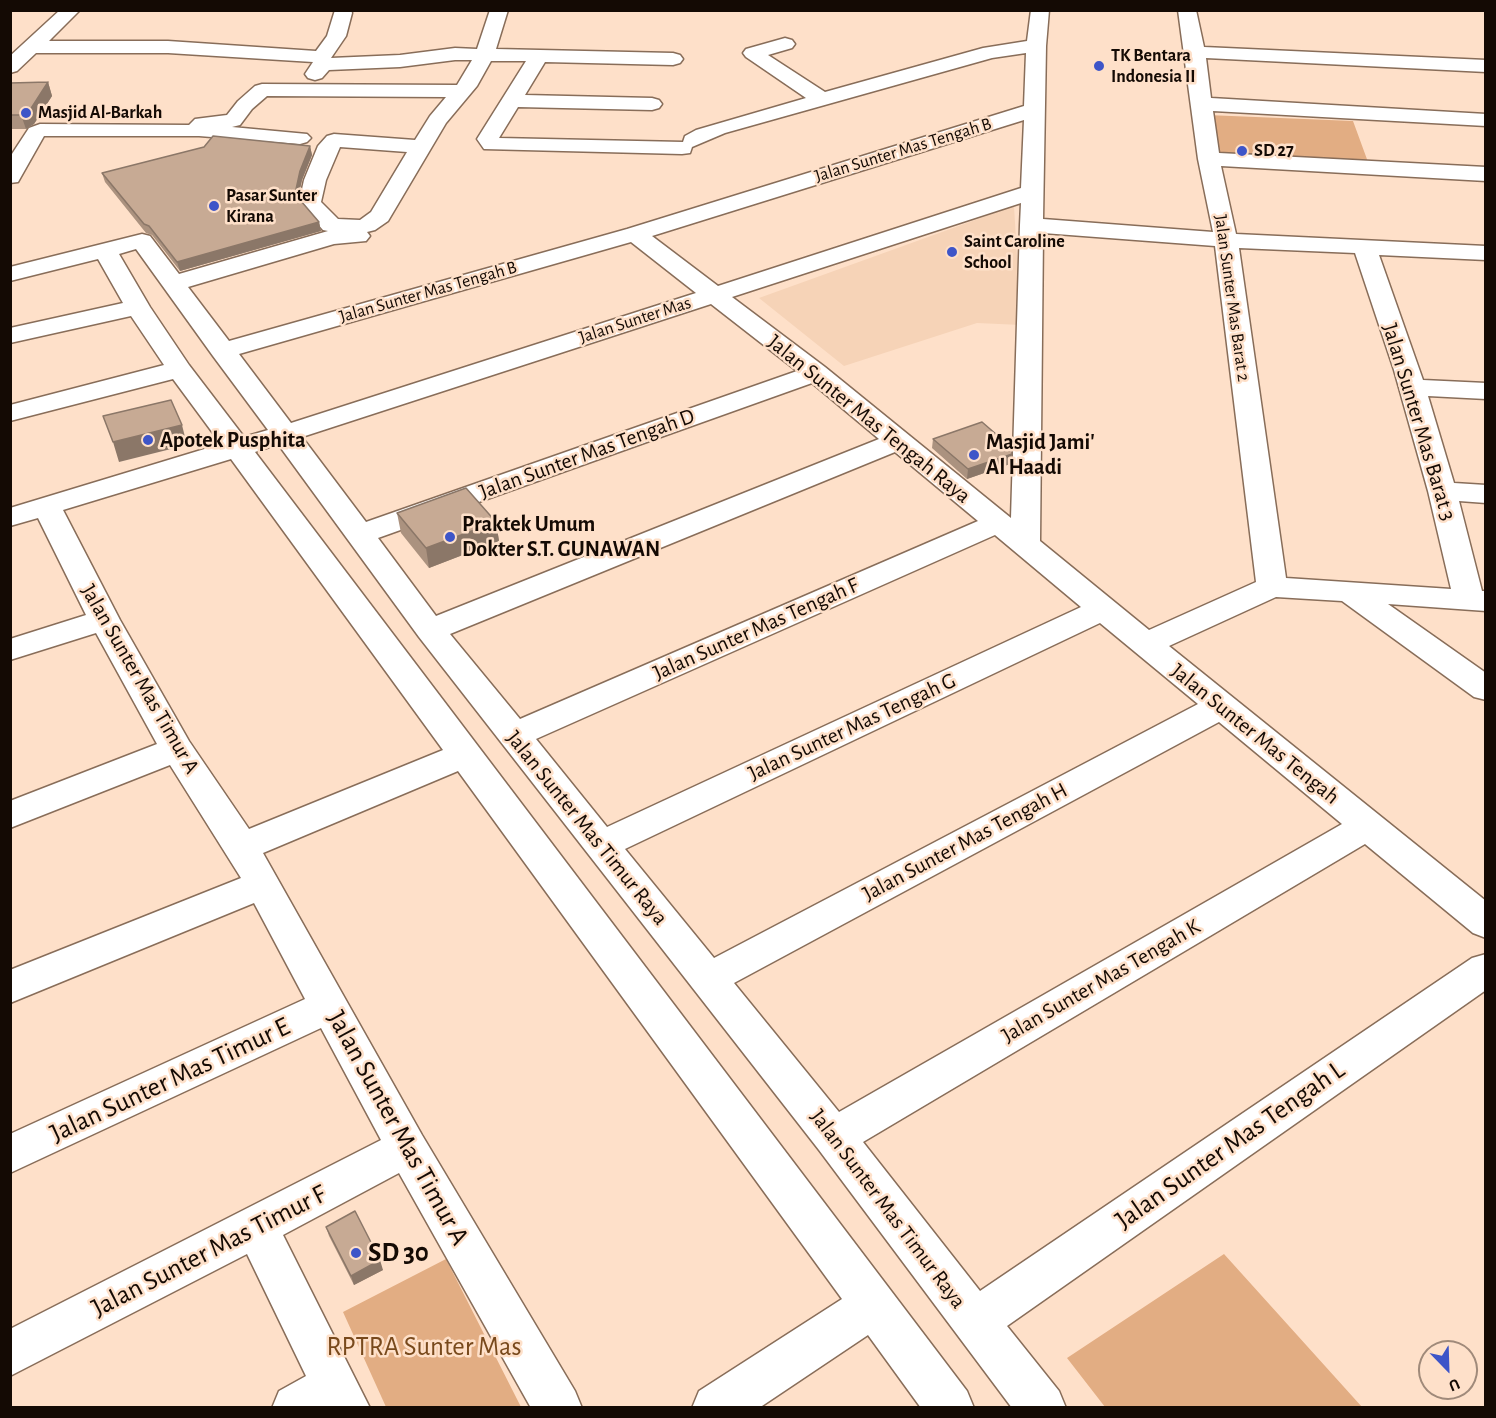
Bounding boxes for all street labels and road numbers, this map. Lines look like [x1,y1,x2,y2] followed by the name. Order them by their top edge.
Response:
[812,113,994,187] street label: Jalan Sunter Mas Tengah B
[1210,213,1254,383] street label: Jalan Sunter Mas Barat 2
[337,256,519,328] street label: Jalan Sunter Mas Tengah B
[576,292,694,348] street label: Jalan Sunter Mas
[1376,320,1462,524] street label: Jalan Sunter Mas Barat 3
[762,329,976,509] street label: Jalan Sunter Mas Tengah Raya
[476,403,698,505] street label: Jalan Sunter Mas Tengah D
[649,572,863,686] street label: Jalan Sunter Mas Tengah F
[75,580,205,778] street label: Jalan Sunter Mas Timur A
[1165,658,1345,810] street label: Jalan Sunter Mas Tengah
[744,667,960,787] street label: Jalan Sunter Mas Tengah G
[500,725,674,931] street label: Jalan Sunter Mas Timur Raya
[858,777,1072,907] street label: Jalan Sunter Mas Tengah H
[997,913,1205,1049] street label: Jalan Sunter Mas Tengah K
[320,1005,476,1251] street label: Jalan Sunter Mas Timur A
[45,1010,295,1150] street label: Jalan Sunter Mas Timur E
[1109,1054,1351,1236] street label: Jalan Sunter Mas Tengah L
[804,1104,972,1314] street label: Jalan Sunter Mas Timur Raya
[86,1178,332,1324] street label: Jalan Sunter Mas Timur F

